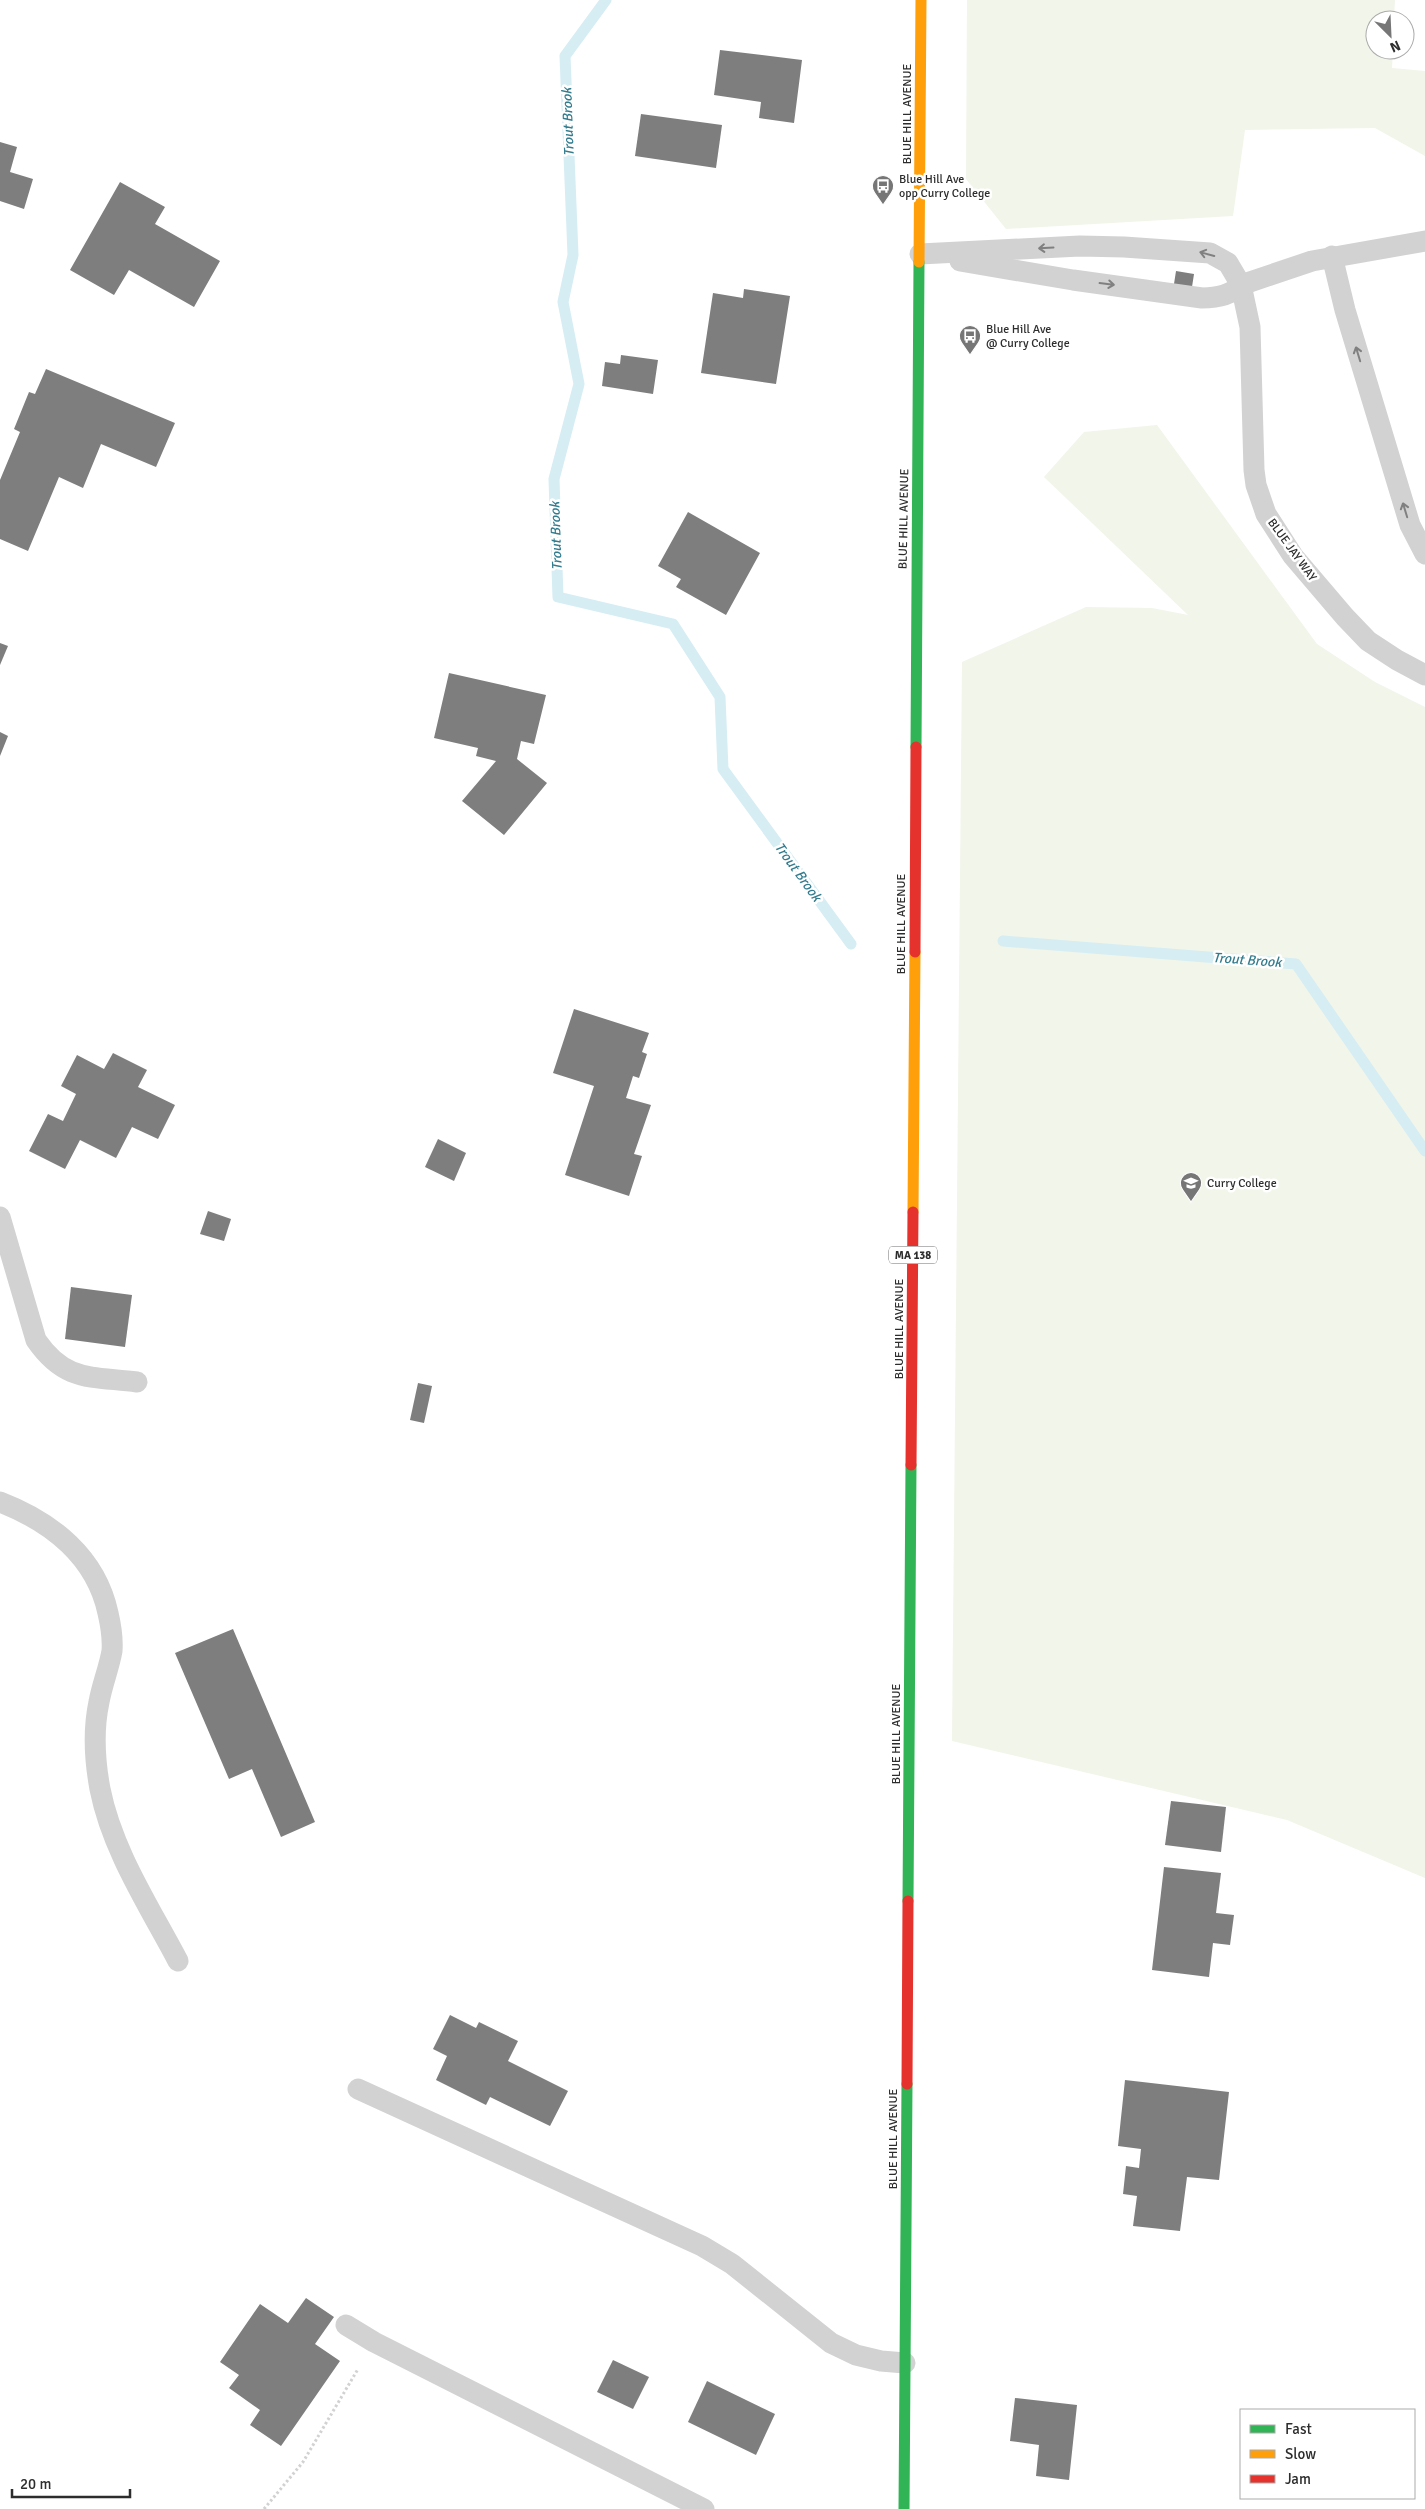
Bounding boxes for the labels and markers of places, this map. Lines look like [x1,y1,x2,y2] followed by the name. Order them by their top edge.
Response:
[899,172,990,201] place label: Blue Hill Ave opp Curry College
[871,174,895,205] bus stop icon: Blue Hill Ave opp Curry College
[986,322,1070,351] place label: Blue Hill Ave @ Curry College
[958,324,982,355] bus stop icon: Blue Hill Ave @ Curry College
[1179,1171,1203,1202] school or university icon: Curry College
[1207,1176,1277,1191] place label: Curry College

